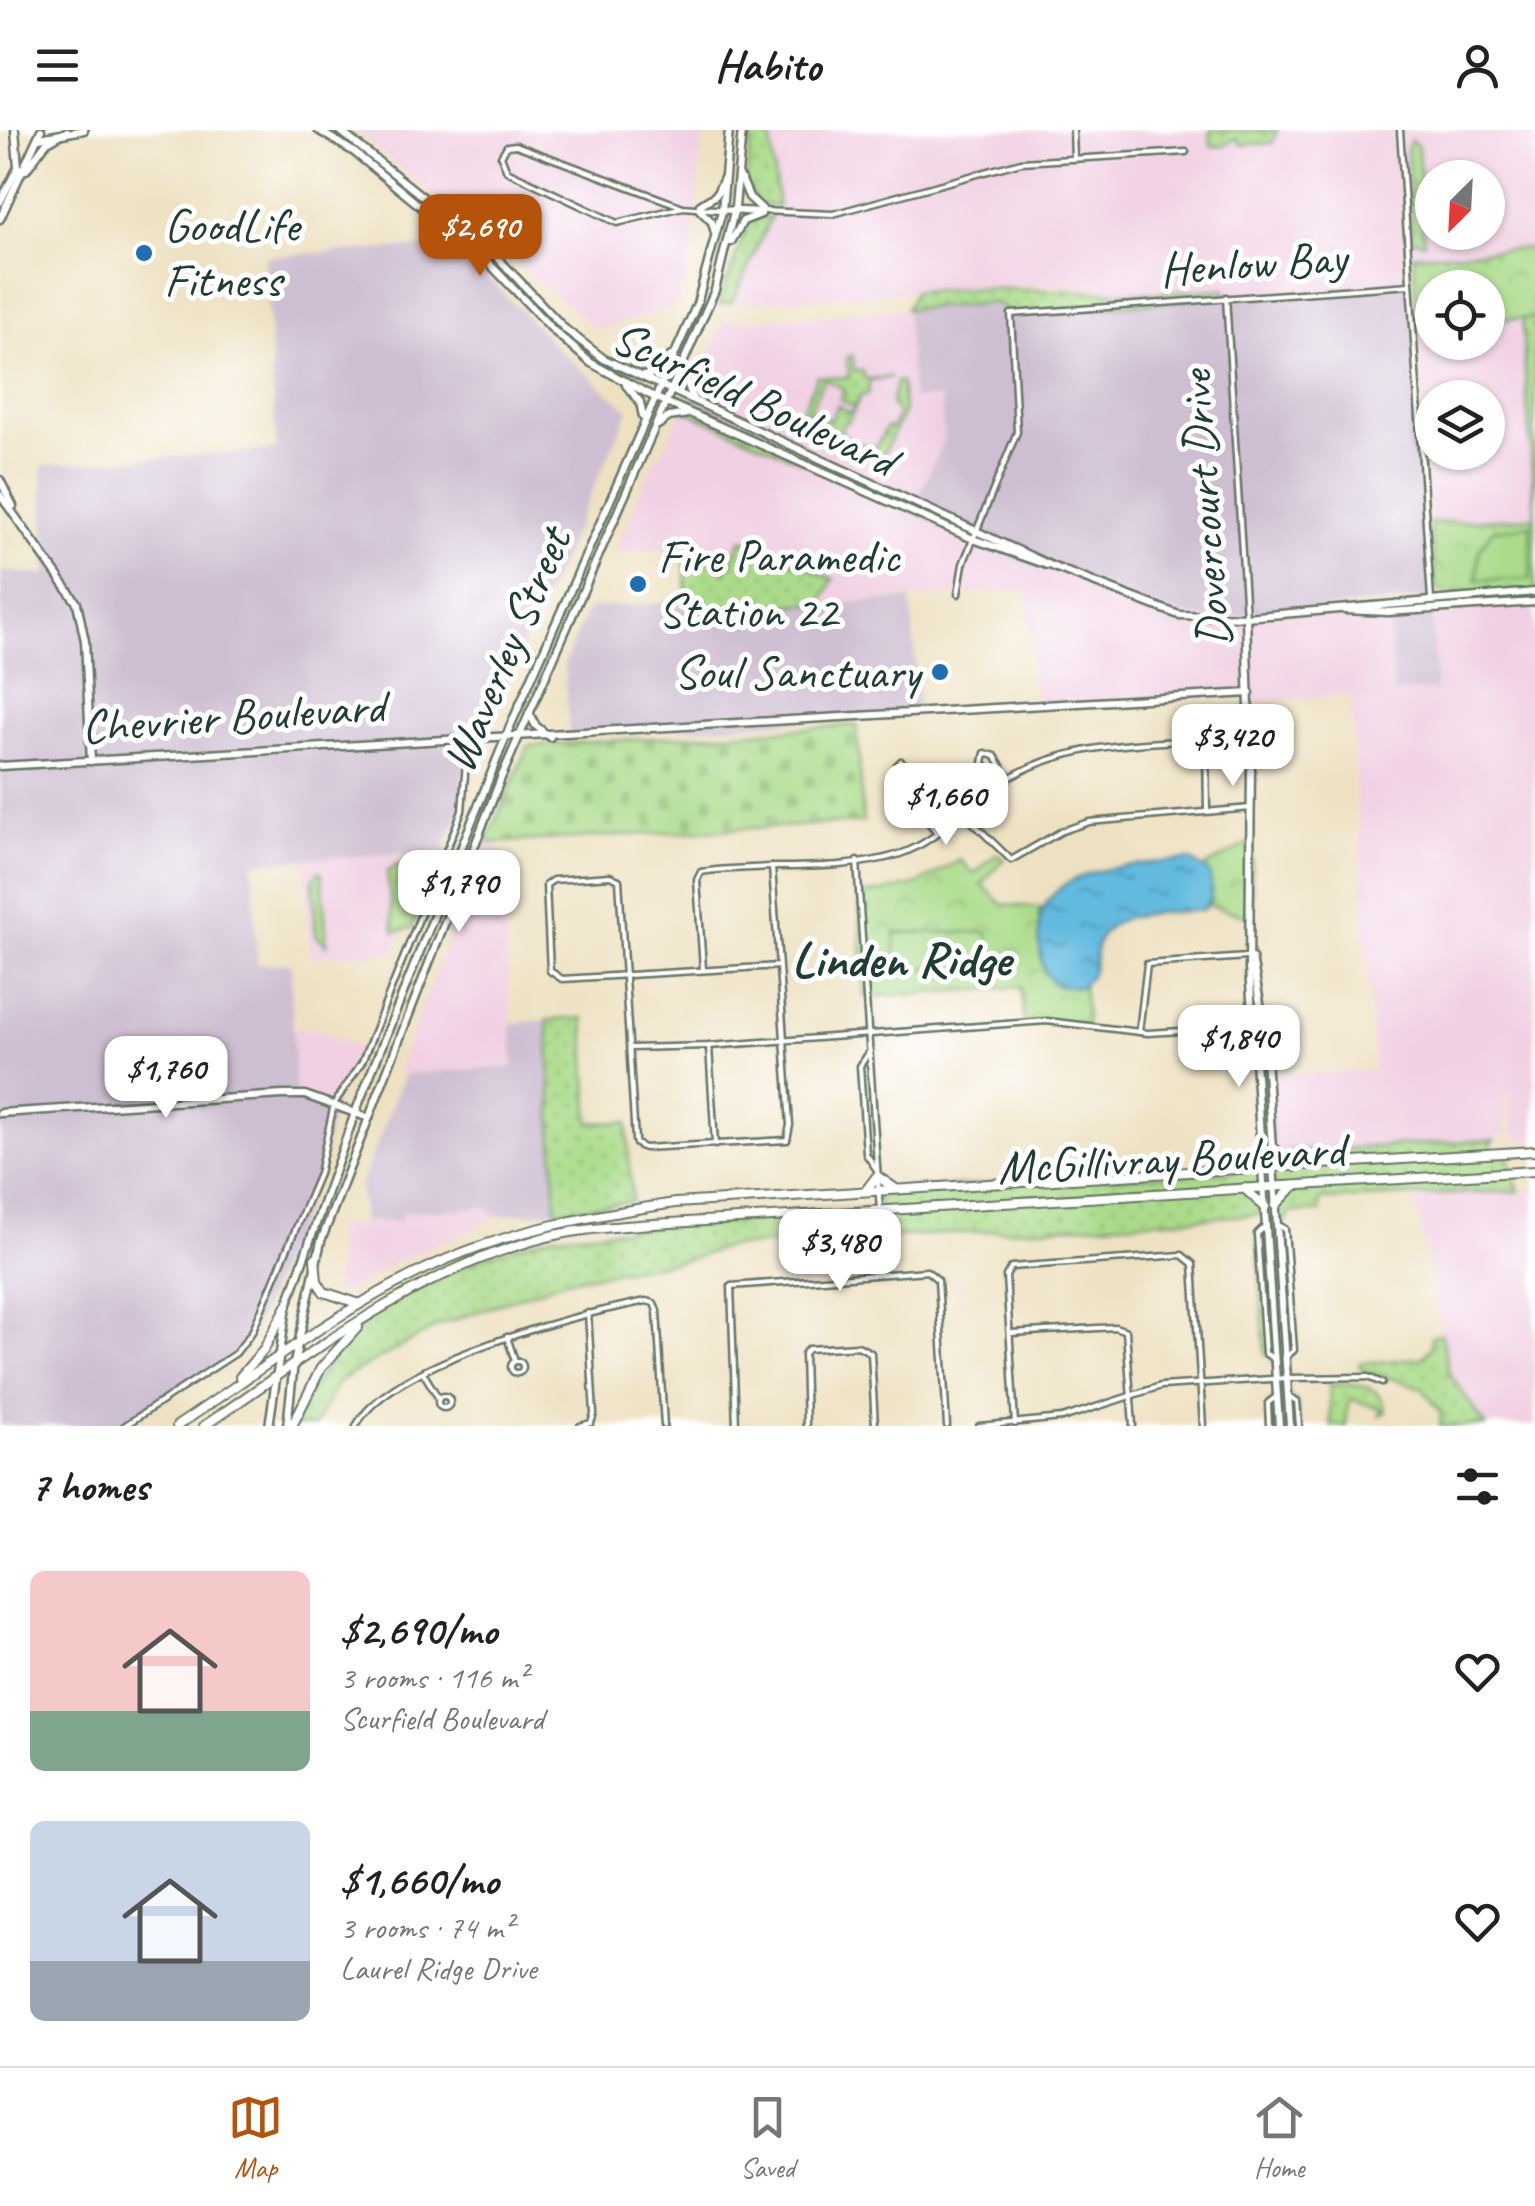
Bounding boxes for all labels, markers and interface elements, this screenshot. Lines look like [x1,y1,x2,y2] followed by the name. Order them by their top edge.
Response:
[715,37,820,94] text: Habito
[30,38,85,93] icon: menu
[1450,38,1505,93] icon: person
[1415,160,1505,250] north arrow
[1415,160,1505,470] map controls
[399,194,561,279] pin: $2,690
[164,195,303,310] place label: GoodLife Fitness
[441,206,519,247] text: $2,690
[1158,226,1352,299] street label: Henlow Bay
[133,242,155,264] marker: GoodLife Fitness
[1415,270,1505,360] button: locate
[603,306,912,493] street label: Scurfield Boulevard
[1164,365,1244,649] street label: Dovercourt Drive
[1415,380,1505,470] button: layers
[428,515,586,781] street label: Waverley Street
[658,526,901,641] place label: Fire Paramedic Station 22
[627,573,649,595] marker: Fire Paramedic Station 22
[674,642,924,702] place label: Soul Sanctuary
[929,661,951,683] marker: Soul Sanctuary
[79,675,394,757] street label: Chevrier Boulevard
[1152,704,1314,789] pin: $3,420
[1194,716,1272,757] text: $3,420
[865,763,1027,848] pin: $1,660
[906,775,986,816] text: $1,660
[378,850,540,935] pin: $1,790
[420,862,498,903] text: $1,790
[792,928,1014,991] district label: Linden Ridge
[1158,1005,1320,1090] pin: $1,840
[1200,1017,1278,1058] text: $1,840
[85,1036,247,1121] pin: $1,760
[127,1048,205,1089] text: $1,760
[996,1119,1353,1197] street label: McGillivray Boulevard
[759,1209,921,1294] pin: $3,480
[801,1221,879,1262] text: $3,480
[1450,1459,1505,1514] icon: filters
[30,1460,148,1513] text: 7 homes
[340,1604,497,1657] text: $2,690/mo
[110,1611,230,1731] icon: home
[1450,1644,1505,1699] icon: heart
[340,1657,527,1698] text: 3 rooms · 116 m²
[340,1698,544,1739] text: Scurfield Boulevard
[340,1854,498,1907] text: $1,660/mo
[110,1861,230,1981] icon: home
[1450,1894,1505,1949] icon: heart
[340,1907,513,1948] text: 3 rooms · 74 m²
[340,1948,537,1989] text: Laurel Ridge Drive
[228,2090,283,2185] tab: Map
[740,2090,795,2185] tab: Saved
[1252,2090,1307,2185] tab: Home

